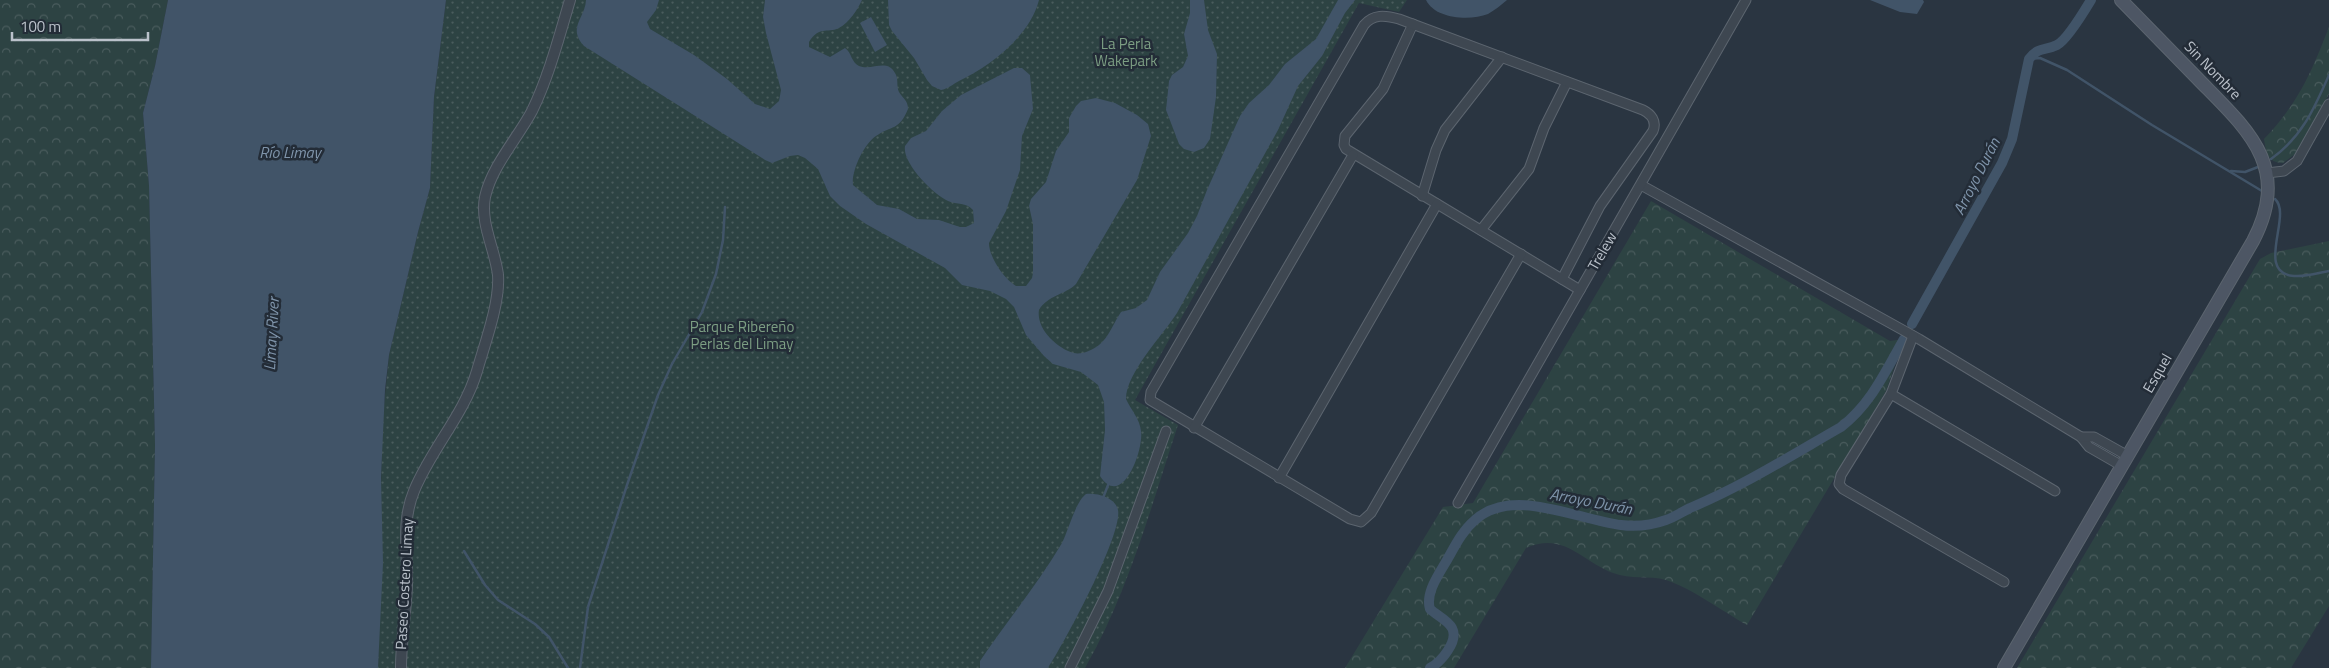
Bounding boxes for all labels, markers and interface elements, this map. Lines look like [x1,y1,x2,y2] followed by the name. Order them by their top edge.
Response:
[12,10,149,42] scale bar
[20,15,61,38] text: 100 m
[1095,32,1157,72] park label: La Perla Wakepark
[2179,35,2247,105] street label: Sin Nombre
[1946,132,2006,219] water label: Arroyo Durán
[259,140,323,164] water label: Río Limay
[1582,227,1622,275] street label: Trelew
[257,295,285,371] water label: Limay River
[690,315,794,355] park label: Parque Ribereño Perlas del Limay
[2136,349,2178,397] street label: Esquel
[1548,481,1635,521] water label: Arroyo Durán
[389,518,419,650] street label: Paseo Costero Limay

